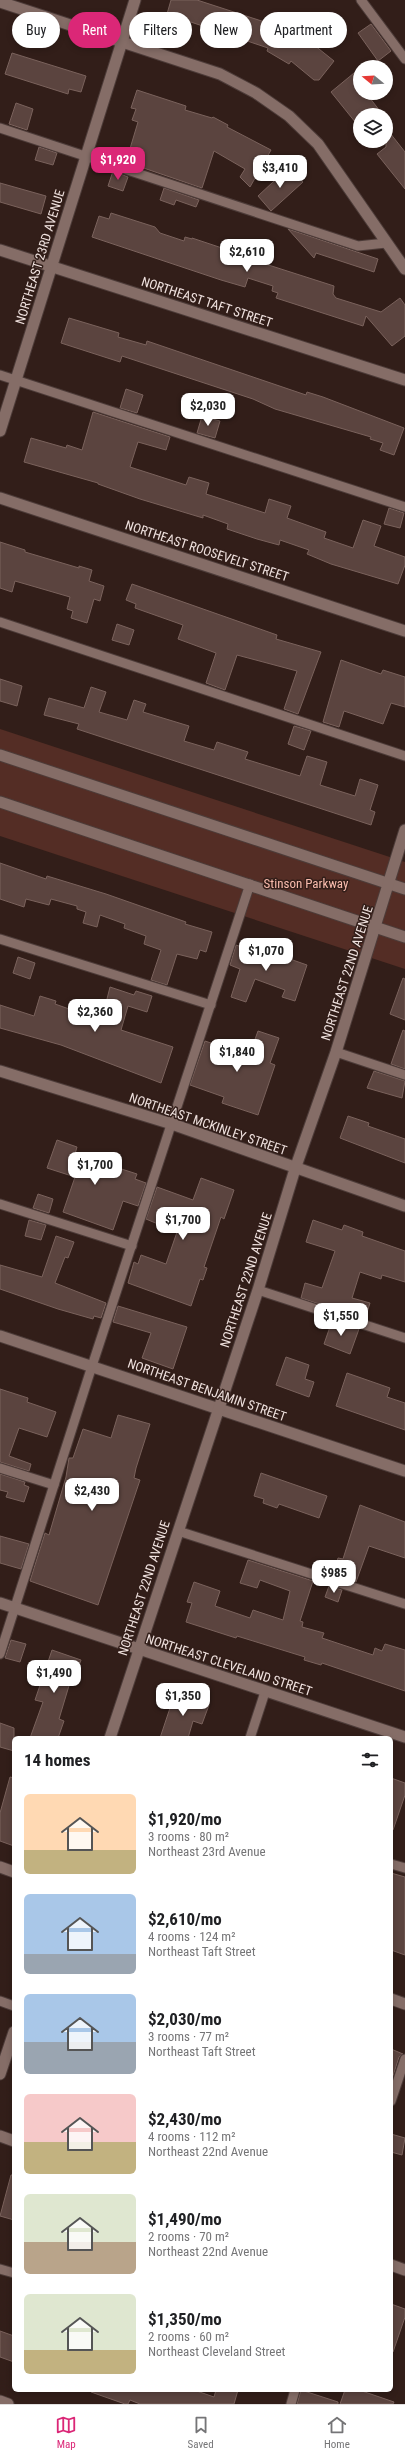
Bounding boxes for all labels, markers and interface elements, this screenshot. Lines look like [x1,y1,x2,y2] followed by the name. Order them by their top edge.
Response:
[12,12,60,48] chip: Buy
[68,12,121,48] chip: Rent
[129,12,192,48] chip: Filters
[200,12,252,48] chip: New
[260,12,347,48] chip: Apartment
[353,60,393,100] north arrow
[353,60,393,148] map controls
[353,108,393,148] button: layers
[85,147,151,181] pin: $1,920
[100,152,136,167] text: $1,920
[247,155,313,189] pin: $3,410
[262,160,298,175] text: $3,410
[12,188,68,326] street label: NORTHEAST 23RD AVENUE
[214,239,280,273] pin: $2,610
[229,244,265,259] text: $2,610
[140,274,275,330] street label: NORTHEAST TAFT STREET
[175,393,241,427] pin: $2,030
[190,398,226,413] text: $2,030
[123,517,291,585] street label: NORTHEAST ROOSEVELT STREET
[264,876,349,891] park label: Stinson Parkway
[318,904,376,1042] street label: NORTHEAST 22ND AVENUE
[233,938,299,972] pin: $1,070
[248,943,284,958] text: $1,070
[62,999,128,1033] pin: $2,360
[77,1004,113,1019] text: $2,360
[204,1039,270,1073] pin: $1,840
[219,1044,255,1059] text: $1,840
[127,1090,289,1158] street label: NORTHEAST MCKINLEY STREET
[62,1152,128,1186] pin: $1,700
[77,1157,113,1172] text: $1,700
[150,1207,216,1241] pin: $1,700
[217,1211,275,1349] street label: NORTHEAST 22ND AVENUE
[165,1212,201,1227] text: $1,700
[308,1303,374,1337] pin: $1,550
[323,1308,359,1323] text: $1,550
[126,1356,289,1424] street label: NORTHEAST BENJAMIN STREET
[59,1478,125,1512] pin: $2,430
[74,1483,110,1498] text: $2,430
[115,1519,173,1657] street label: NORTHEAST 22ND AVENUE
[310,1560,358,1594] pin: $985
[321,1565,347,1580] text: $985
[144,1631,314,1699] street label: NORTHEAST CLEVELAND STREET
[21,1660,87,1694] pin: $1,490
[36,1665,72,1680] text: $1,490
[150,1683,216,1717] pin: $1,350
[165,1688,201,1703] text: $1,350
[359,1749,381,1771] icon: filters
[24,1750,90,1770] text: 14 homes
[148,1809,222,1829] text: $1,920/mo
[56,1810,104,1858] icon: home
[148,1829,229,1844] text: 3 rooms · 80 m²
[148,1844,266,1859] text: Northeast 23rd Avenue
[148,1909,222,1929] text: $2,610/mo
[56,1910,104,1958] icon: home
[148,1929,235,1944] text: 4 rooms · 124 m²
[148,1944,256,1959] text: Northeast Taft Street
[148,2009,222,2029] text: $2,030/mo
[56,2010,104,2058] icon: home
[148,2029,229,2044] text: 3 rooms · 77 m²
[148,2044,256,2059] text: Northeast Taft Street
[148,2109,222,2129] text: $2,430/mo
[56,2110,104,2158] icon: home
[148,2129,235,2144] text: 4 rooms · 112 m²
[148,2144,268,2159] text: Northeast 22nd Avenue
[148,2209,222,2229] text: $1,490/mo
[56,2210,104,2258] icon: home
[148,2229,229,2244] text: 2 rooms · 70 m²
[148,2244,268,2259] text: Northeast 22nd Avenue
[148,2309,222,2329] text: $1,350/mo
[56,2310,104,2358] icon: home
[148,2329,229,2344] text: 2 rooms · 60 m²
[148,2344,285,2359] text: Northeast Cleveland Street
[55,2414,77,2451] tab: Map
[188,2414,214,2451] tab: Saved
[324,2414,350,2451] tab: Home

